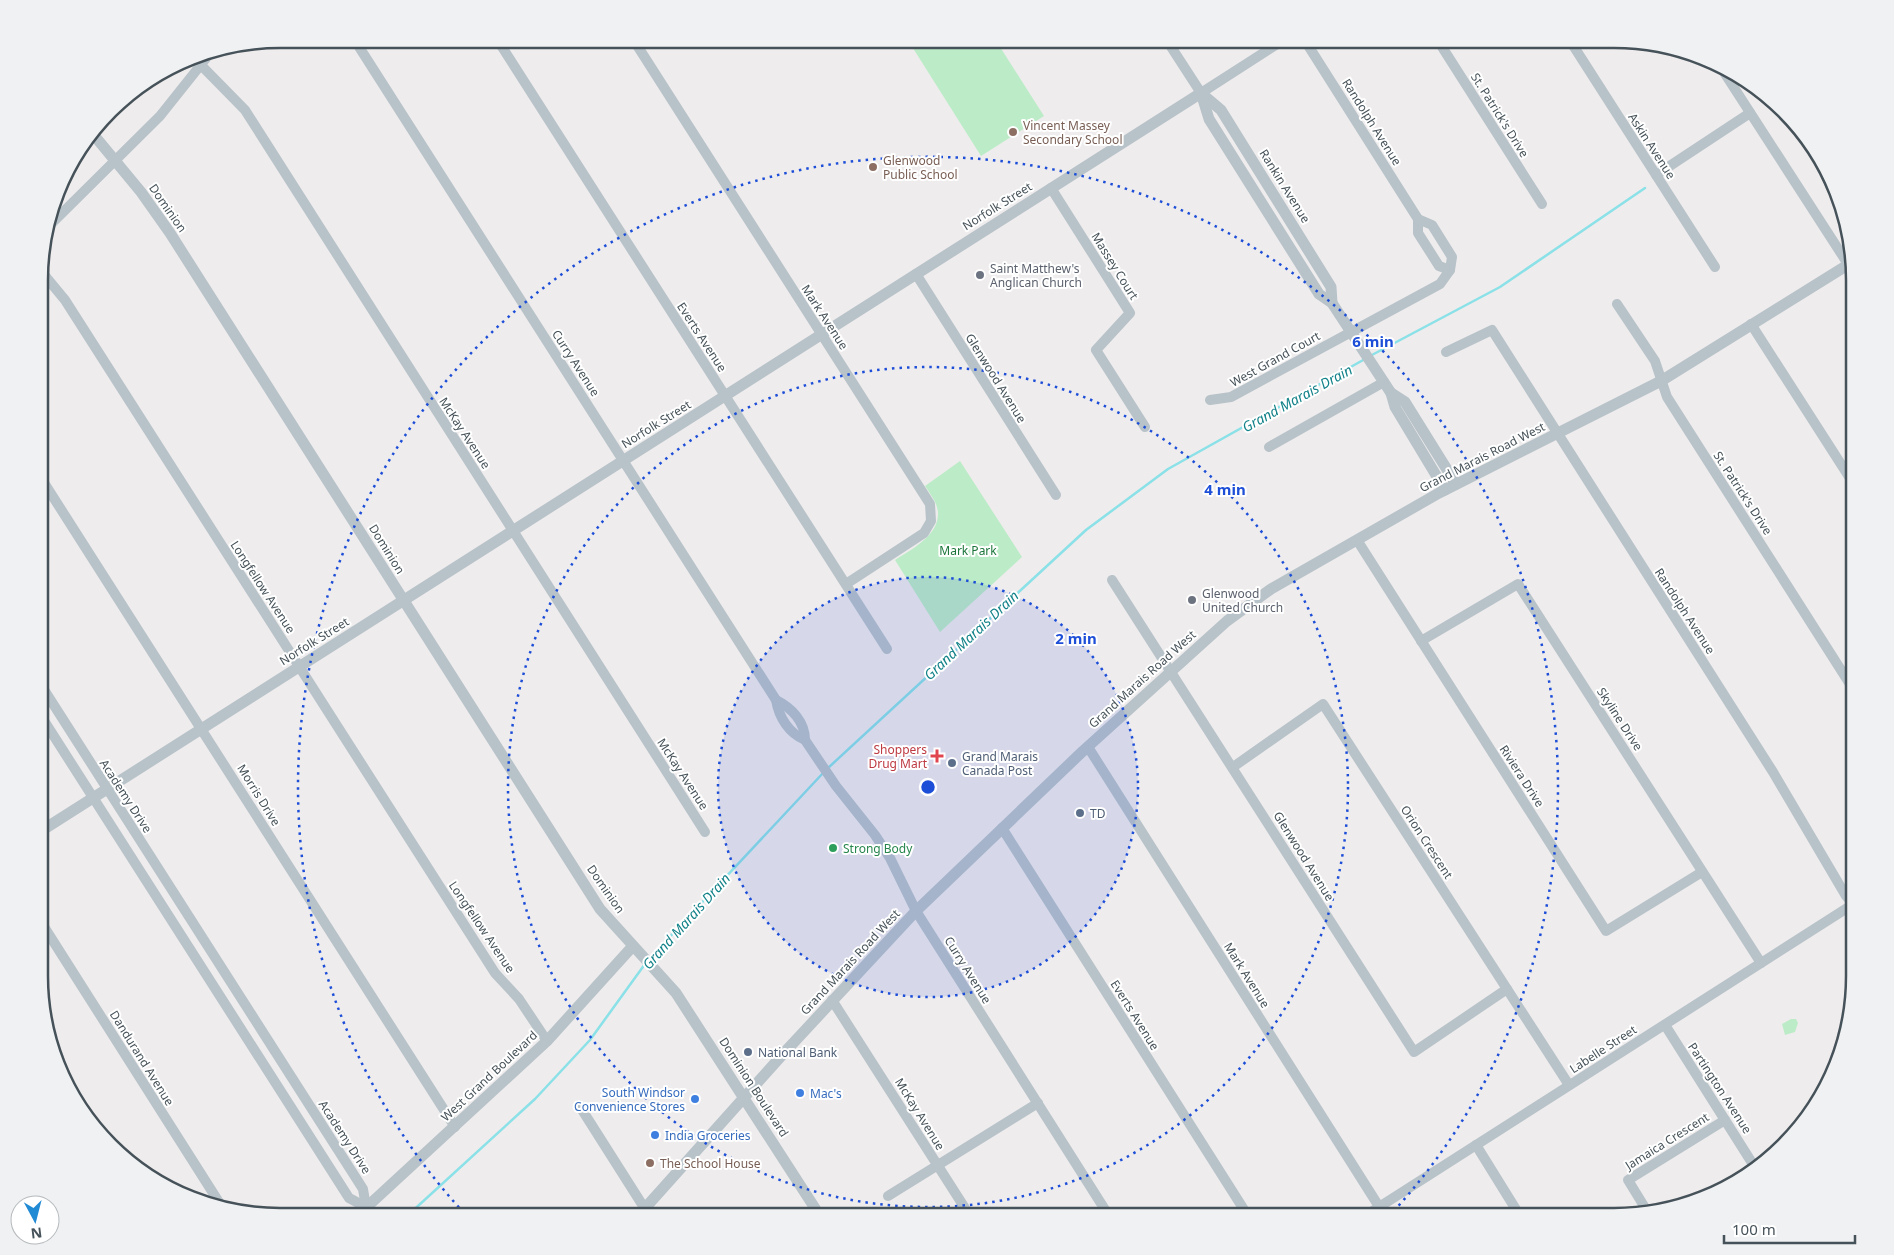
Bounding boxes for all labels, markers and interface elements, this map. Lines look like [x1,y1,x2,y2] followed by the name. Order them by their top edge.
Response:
[1467,69,1533,161] street label: St. Patrick's Drive
[1338,75,1406,169] street label: Randolph Avenue
[1624,110,1680,183] street label: Askin Avenue
[1023,117,1122,148] place label: Vincent Massey Secondary School
[1007,126,1019,138] marker: Vincent Massey Secondary School
[1256,146,1315,226] street label: Rankin Avenue
[883,152,958,183] place label: Glenwood Public School
[867,161,879,173] marker: Glenwood Public School
[959,178,1036,234] street label: Norfolk Street
[145,180,191,236] street label: Dominion
[1088,229,1143,303] street label: Massey Court
[990,260,1082,291] place label: Saint Matthew's Anglican Church
[974,269,986,281] marker: Saint Matthew's Anglican Church
[798,281,852,353] street label: Mark Avenue
[673,299,731,375] street label: Everts Avenue
[548,326,604,400] street label: Curry Avenue
[1227,327,1324,391] street label: West Grand Court
[962,330,1031,426] street label: Glenwood Avenue
[1352,331,1394,351] text: 6 min
[1239,360,1355,436] water label: Grand Marais Drain
[435,394,495,472] street label: McKay Avenue
[618,396,695,452] street label: Norfolk Street
[1416,418,1548,496] street label: Grand Marais Road West
[1710,448,1777,538] street label: St. Patrick's Drive
[1204,479,1246,499] text: 4 min
[365,521,409,577] street label: Dominion
[227,537,299,637] street label: Longfellow Avenue
[939,542,997,559] park label: Mark Park
[1651,565,1719,658] street label: Randolph Avenue
[1202,585,1283,616] place label: Glenwood United Church
[919,586,1023,684] water label: Grand Marais Drain
[1186,594,1198,606] marker: Glenwood United Church
[276,613,353,669] street label: Norfolk Street
[1085,626,1200,732] street label: Grand Marais Road West
[1055,628,1097,648] text: 2 min
[1593,684,1647,754] street label: Skyline Drive
[653,735,713,813] street label: McKay Avenue
[868,741,928,772] place label: Shoppers Drug Mart
[1496,742,1549,810] street label: Riviera Drive
[962,748,1038,779] place label: Grand Marais Canada Post
[931,750,943,762] marker: Shoppers Drug Mart
[96,756,156,836] street label: Academy Drive
[946,757,958,769] marker: Grand Marais Canada Post
[233,761,285,829] street label: Morris Drive
[919,778,937,796] centre of rings
[1397,802,1457,883] street label: Orion Crescent
[1090,805,1106,822] place label: TD
[1074,807,1086,819] marker: TD
[1270,808,1339,904] street label: Glenwood Avenue
[843,840,913,857] place label: Strong Body
[827,842,839,854] marker: Strong Body
[583,861,629,917] street label: Dominion
[638,869,734,973] water label: Grand Marais Drain
[445,878,519,976] street label: Longfellow Avenue
[796,905,904,1019] street label: Grand Marais Road West
[941,933,996,1007] street label: Curry Avenue
[1220,939,1274,1011] street label: Mark Avenue
[1107,977,1163,1054] street label: Everts Avenue
[106,1007,178,1109] street label: Dandurand Avenue
[1566,1021,1640,1077] street label: Labelle Street
[437,1027,541,1125] street label: West Grand Boulevard
[715,1034,793,1140] street label: Dominion Boulevard
[1684,1039,1756,1137] street label: Partington Avenue
[758,1044,838,1061] place label: National Bank
[742,1046,754,1058] marker: National Bank
[891,1075,949,1154] street label: McKay Avenue
[574,1084,685,1115] place label: South Windsor Convenience Stores
[810,1085,842,1102] place label: Mac's
[794,1087,806,1099] marker: Mac's
[689,1093,701,1105] marker: South Windsor Convenience Stores
[315,1097,375,1177] street label: Academy Drive
[1621,1108,1713,1174] street label: Jamaica Crescent
[665,1127,751,1144] place label: India Groceries
[649,1129,661,1141] marker: India Groceries
[660,1155,761,1172] place label: The School House
[644,1157,656,1169] marker: The School House
[10,1195,60,1245] north arrow
[1724,1212,1855,1244] scale bar
[1732,1219,1776,1239] text: 100 m
[30,1223,43,1244] text: N

